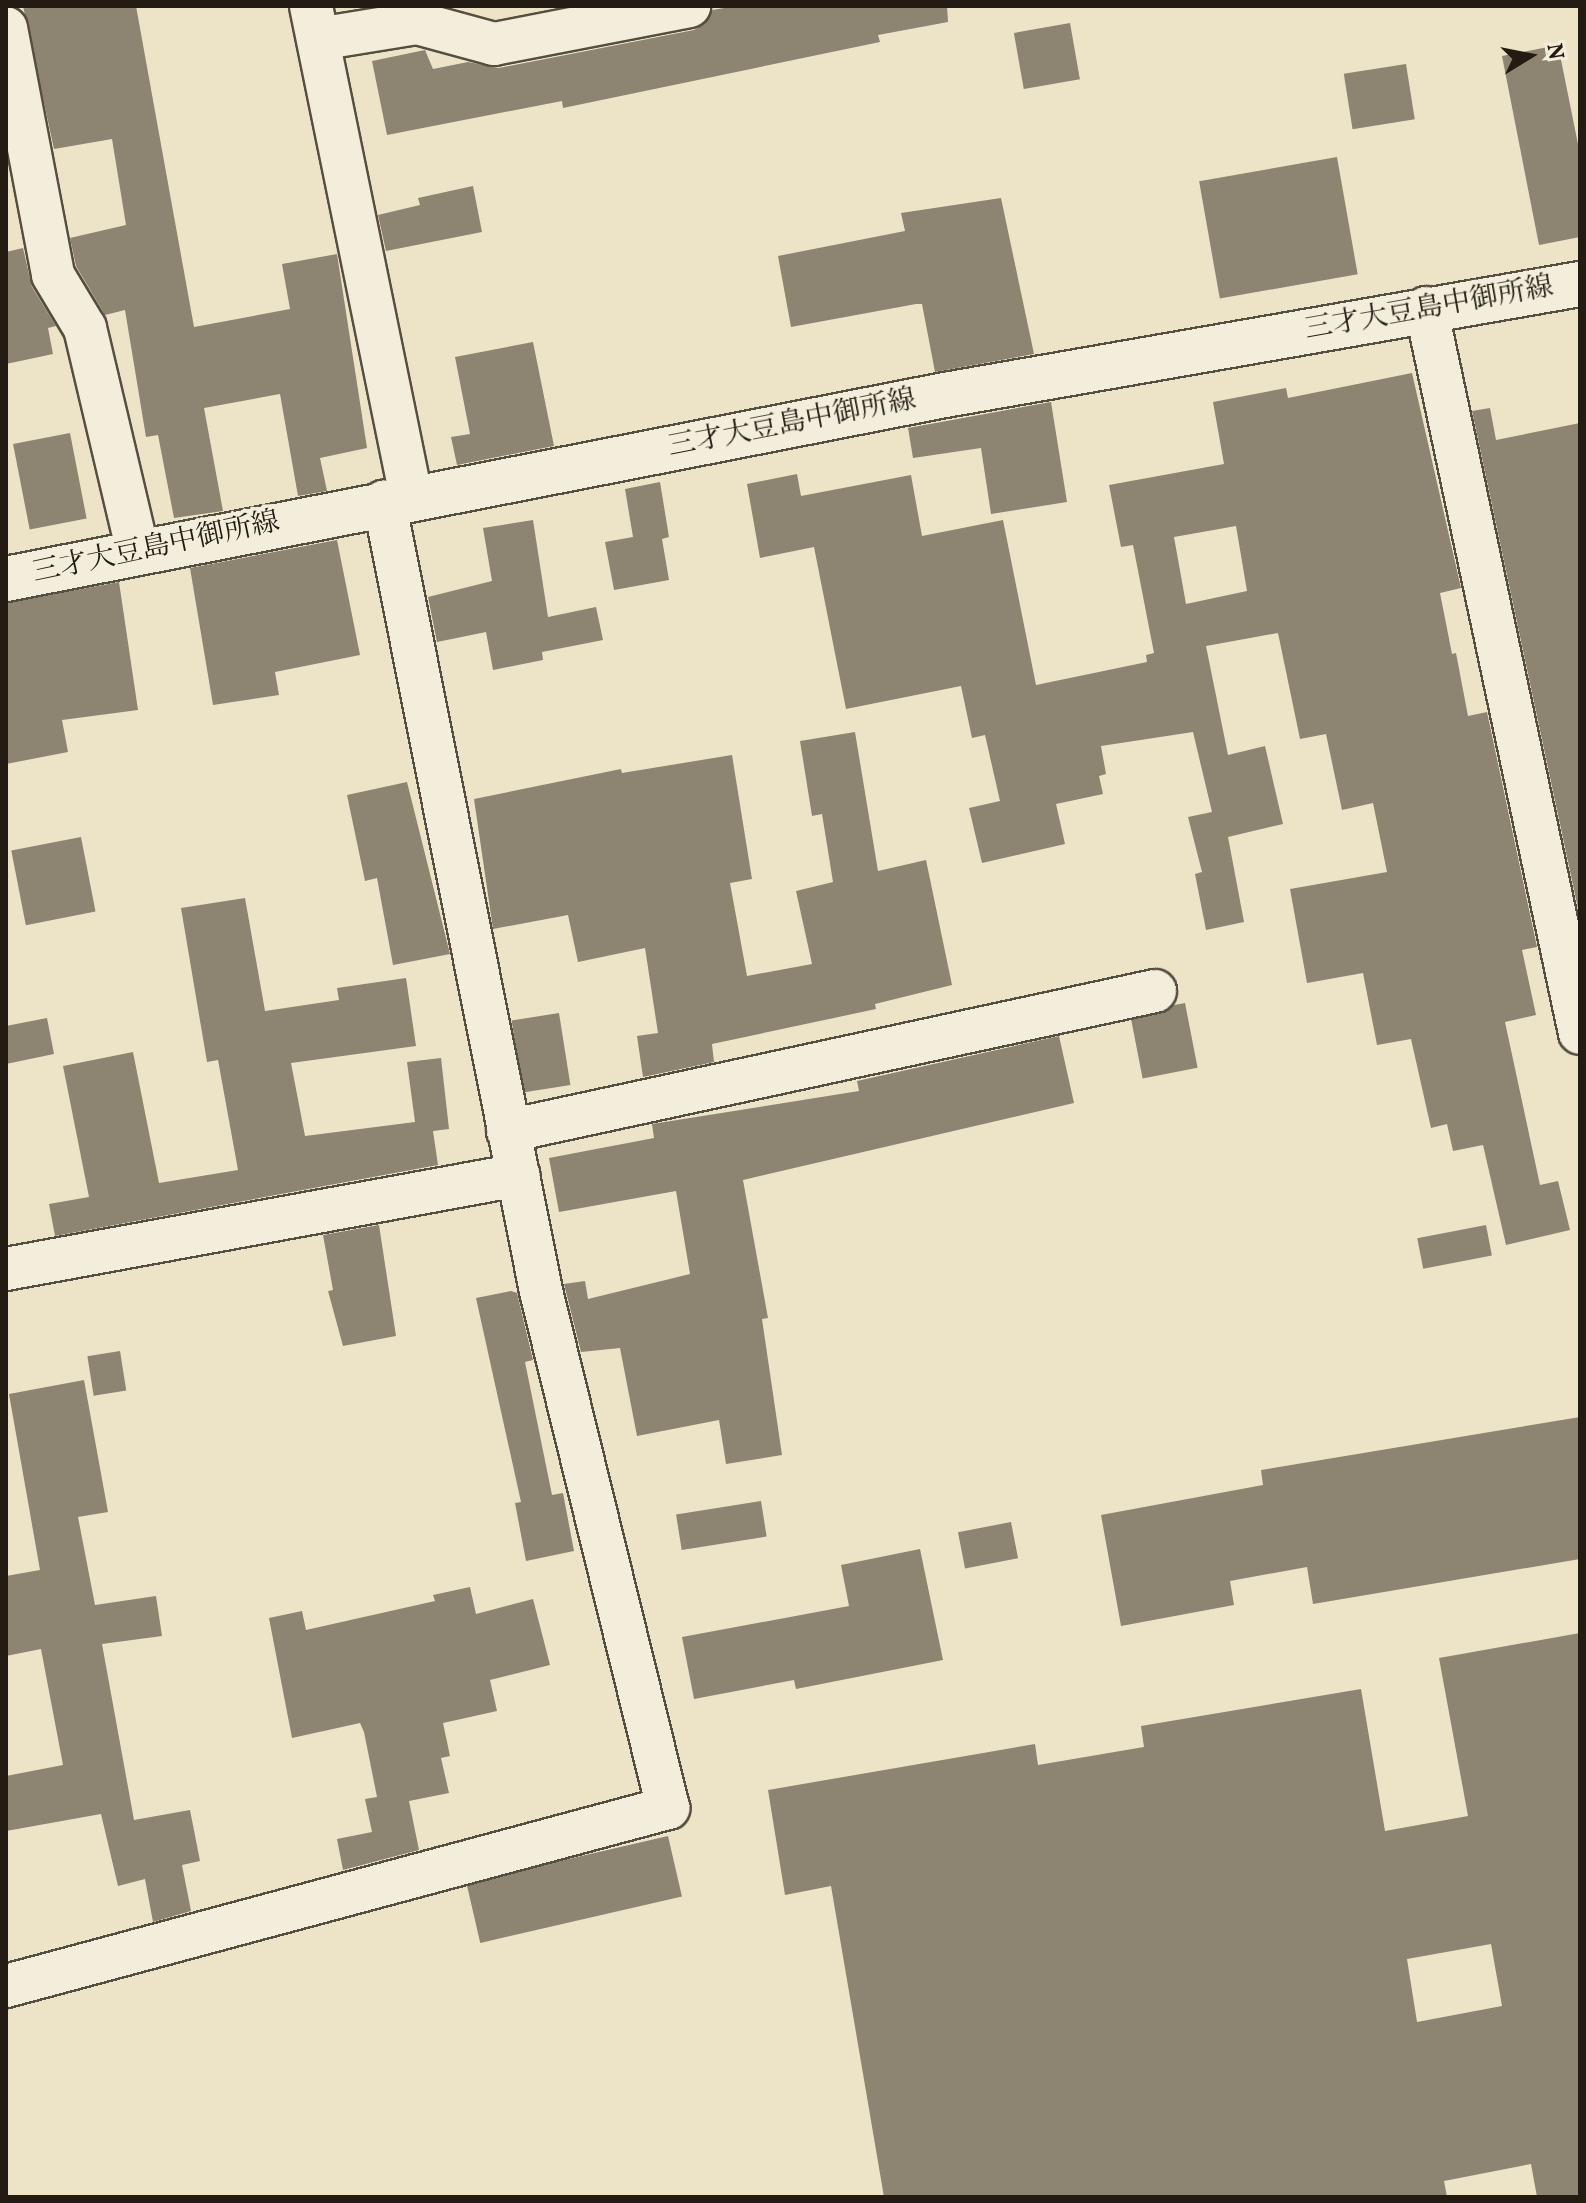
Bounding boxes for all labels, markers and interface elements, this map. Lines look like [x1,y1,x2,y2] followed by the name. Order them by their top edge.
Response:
[1490,16,1570,96] north arrow
[1537,41,1571,62] text: N
[1302,271,1556,347] street label: 三才大豆島中御所線
[665,383,919,465] street label: 三才大豆島中御所線
[29,505,283,591] street label: 三才大豆島中御所線

